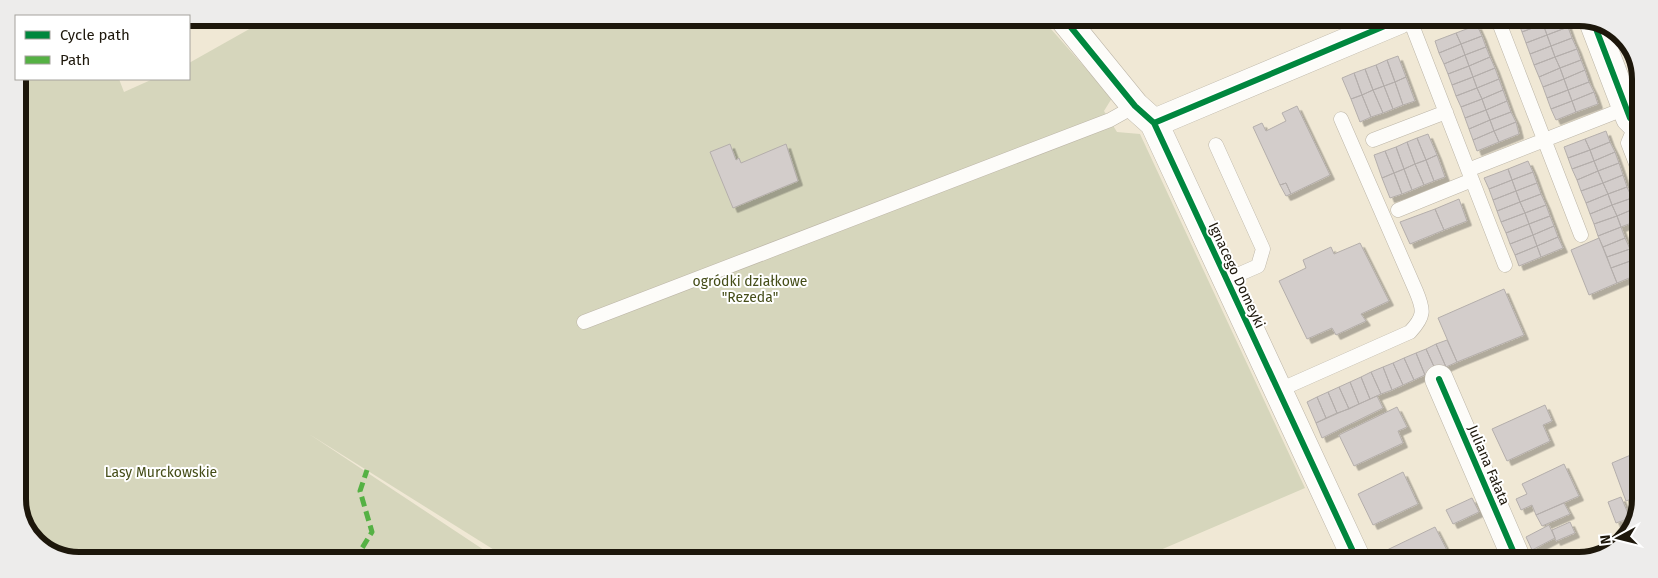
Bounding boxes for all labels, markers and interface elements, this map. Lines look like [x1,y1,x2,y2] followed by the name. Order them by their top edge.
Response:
[15,15,190,80] legend
[60,26,130,44] text: Cycle path
[60,51,90,69] text: Path
[1205,220,1269,331] street label: Ignacego Domeyki
[693,273,807,306] park label: ogródki działkowe "Rezeda"
[1464,423,1513,508] street label: Juliana Fałata
[105,464,217,481] park label: Lasy Murckowskie
[1593,513,1643,563] north arrow
[1597,534,1615,545] text: N

